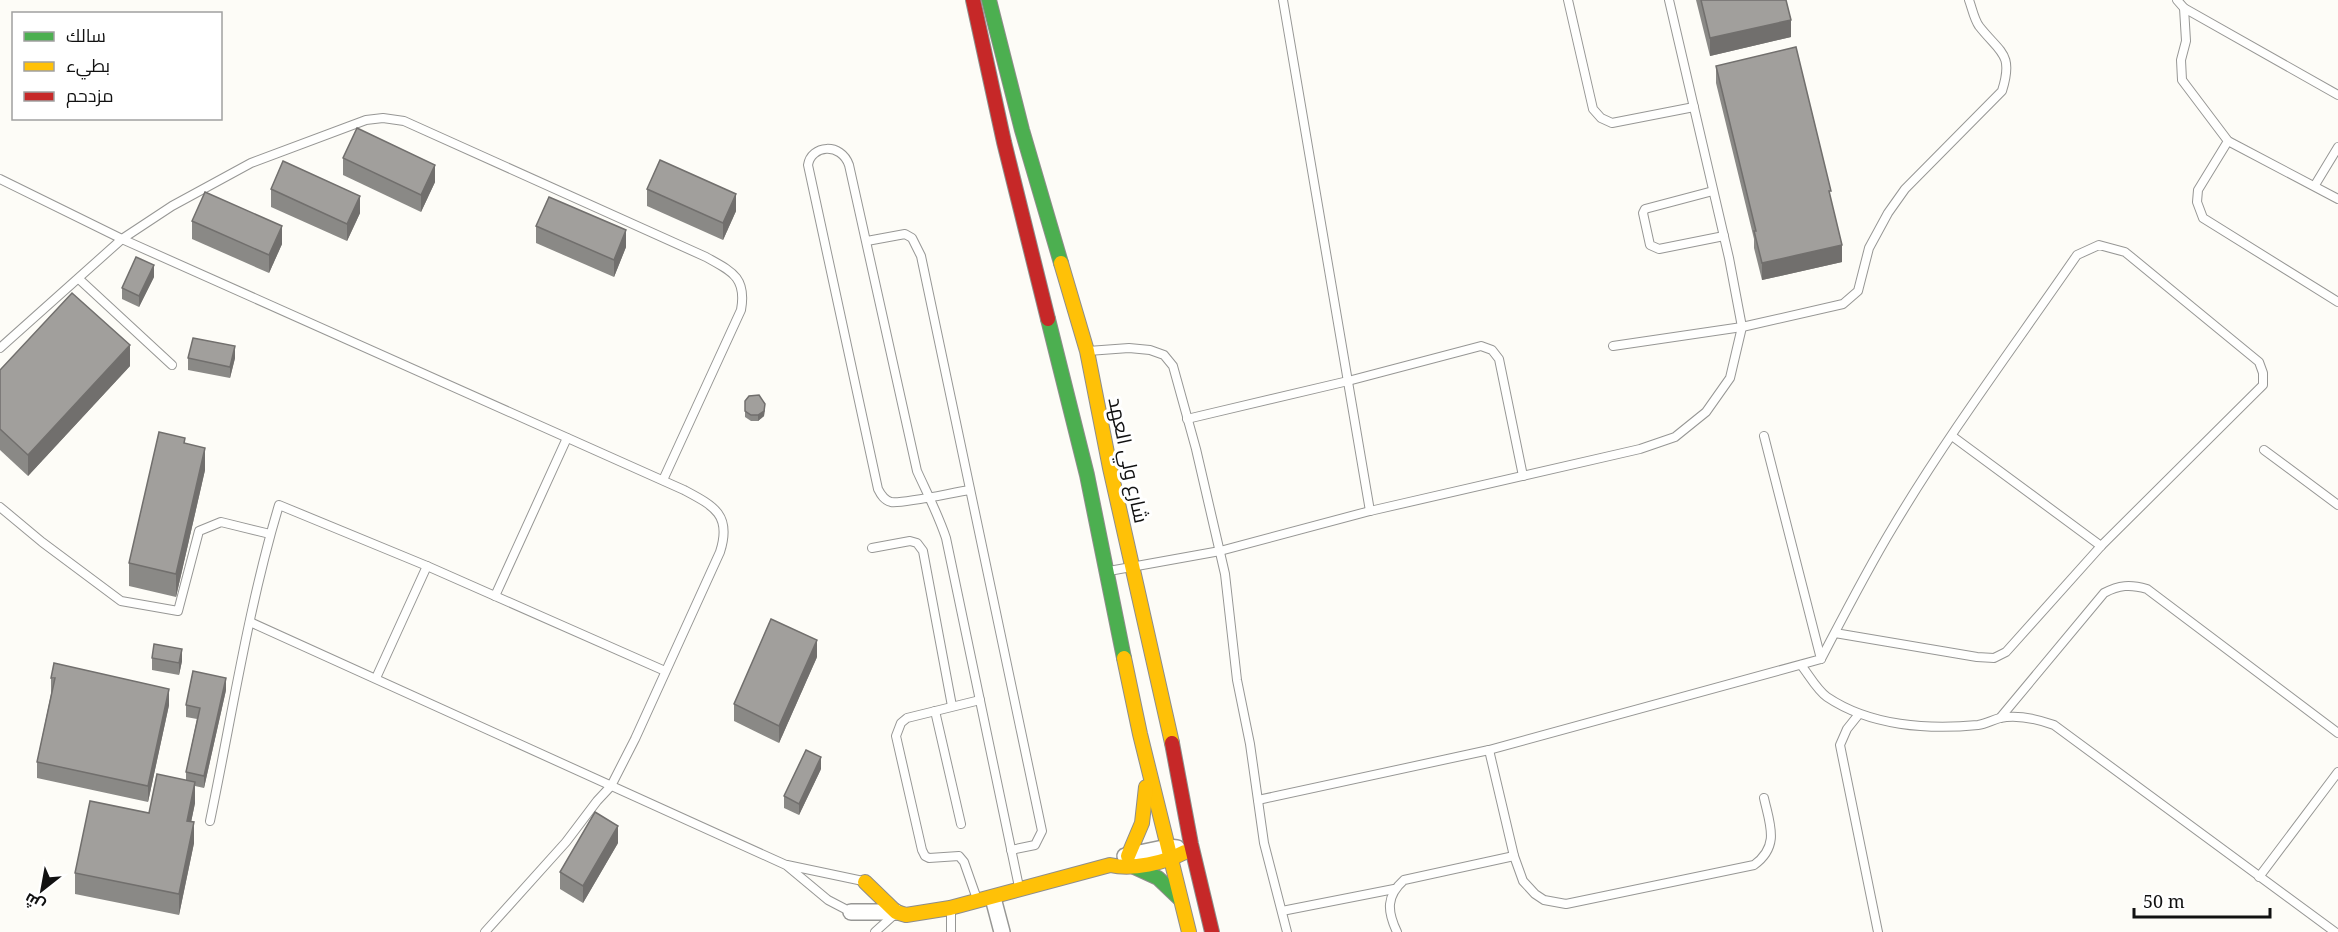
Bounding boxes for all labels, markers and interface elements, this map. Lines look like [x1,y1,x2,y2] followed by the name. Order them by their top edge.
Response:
[12,12,222,120] legend
[66,23,106,47] text: سالك
[66,53,110,80] text: بطيء
[66,83,114,108] text: مزدحم
[1100,395,1156,526] street label: شارع ولي العهد
[12,860,72,920] north arrow
[2134,881,2270,919] scale bar
[20,888,49,918] text: ش
[2143,889,2185,913] text: 50 m

